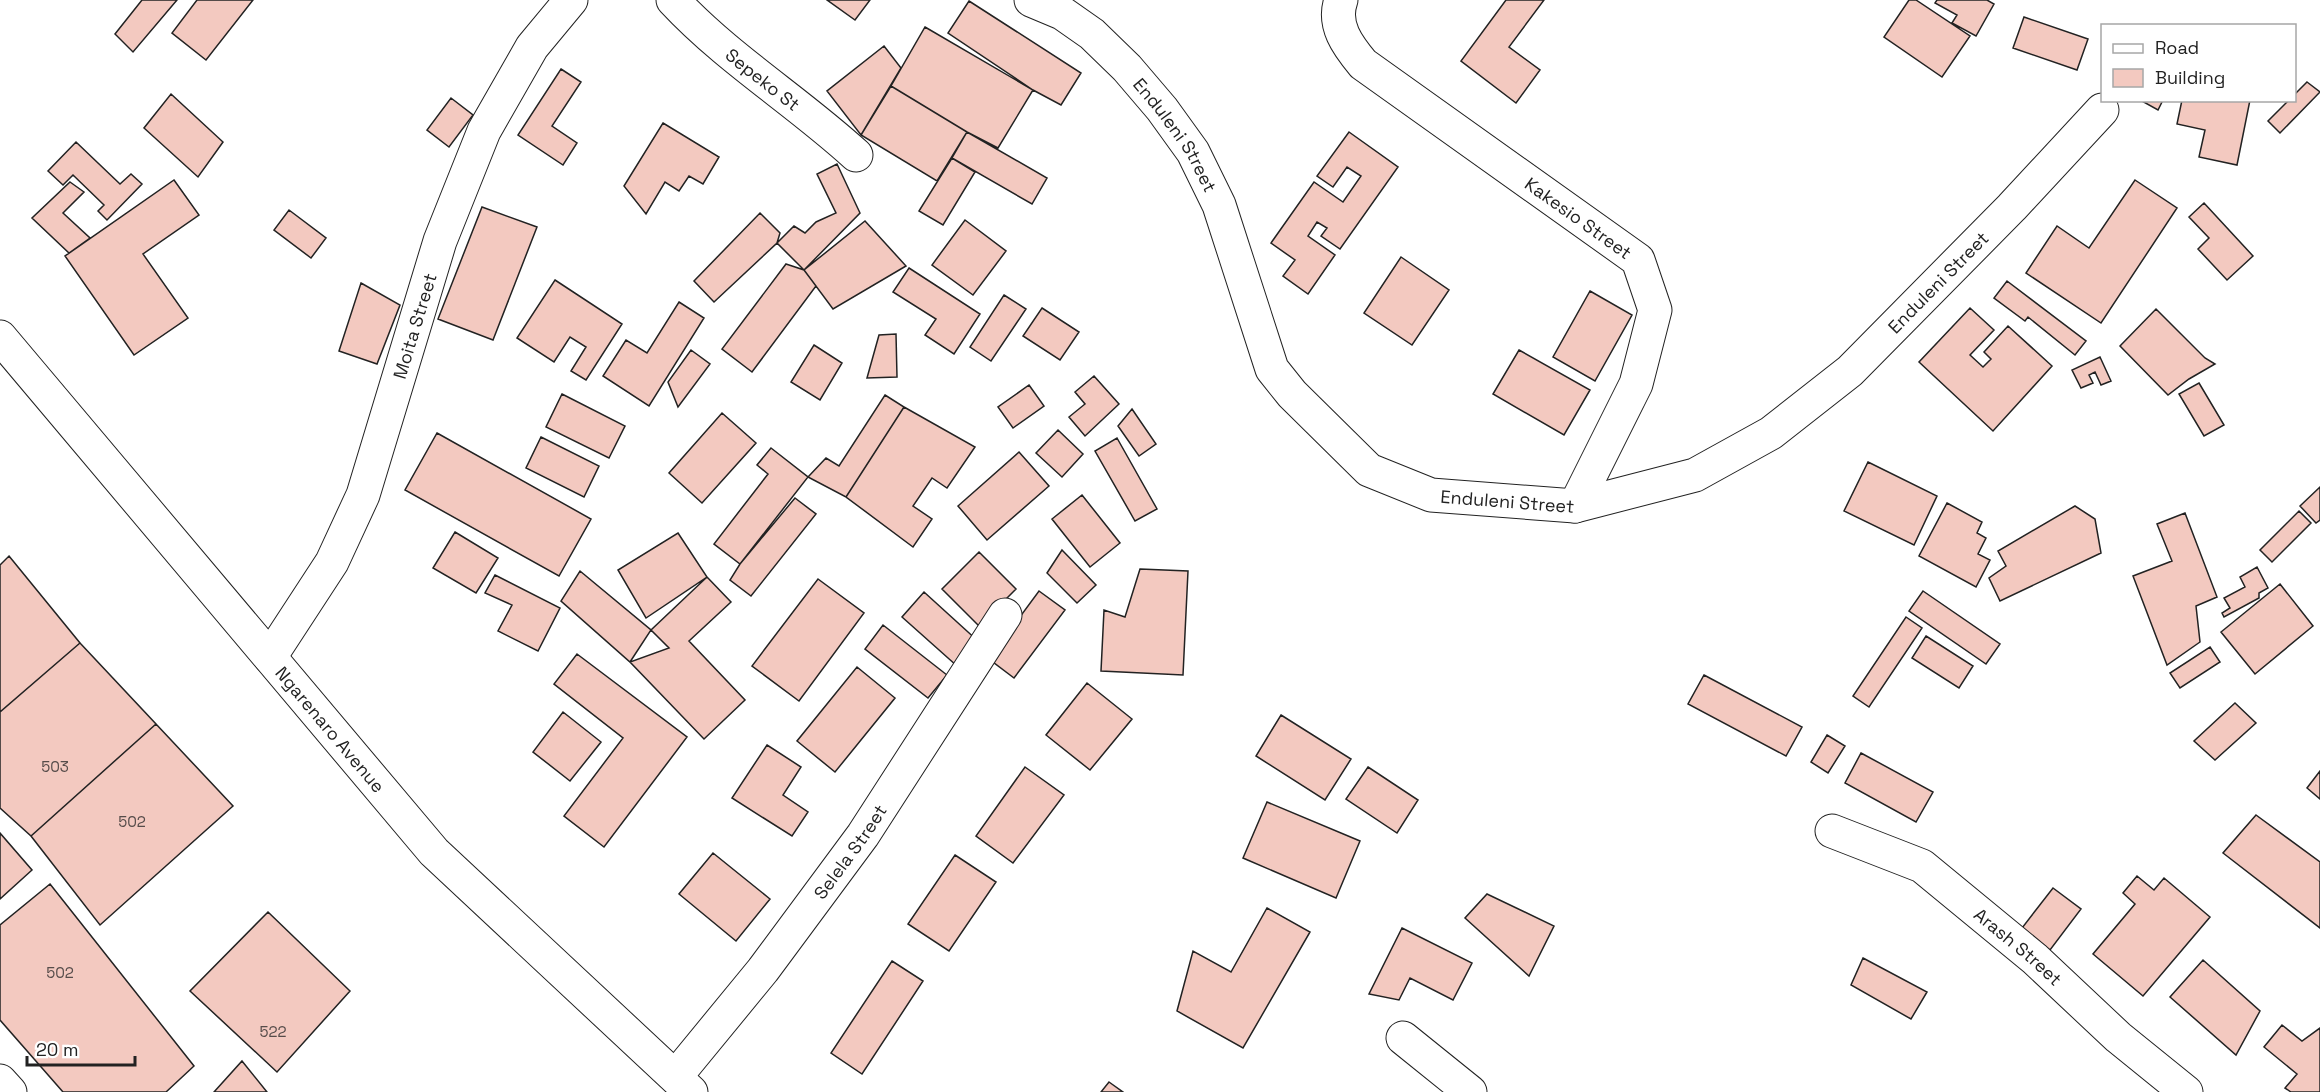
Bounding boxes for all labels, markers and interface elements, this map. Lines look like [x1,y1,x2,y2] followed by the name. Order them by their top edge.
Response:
[2101,24,2296,102] legend
[2155,36,2199,59] text: Road
[721,43,805,115] street label: Sepeko St
[2155,66,2225,89] text: Building
[1129,73,1222,196] street label: Enduleni Street
[1521,172,1637,264] street label: Kakesio Street
[1883,226,1993,338] street label: Enduleni Street
[387,270,441,382] street label: Moita Street
[1440,484,1575,517] street label: Enduleni Street
[271,661,390,797] street label: Ngarenaro Avenue
[41,757,69,776] house number: 503
[808,800,891,904] street label: Selela Street
[118,812,146,831] house number: 502
[1970,902,2067,990] street label: Arash Street
[46,963,74,982] house number: 502
[260,1022,286,1041] house number: 522
[27,1029,135,1067] scale bar
[36,1038,79,1061] text: 20 m

